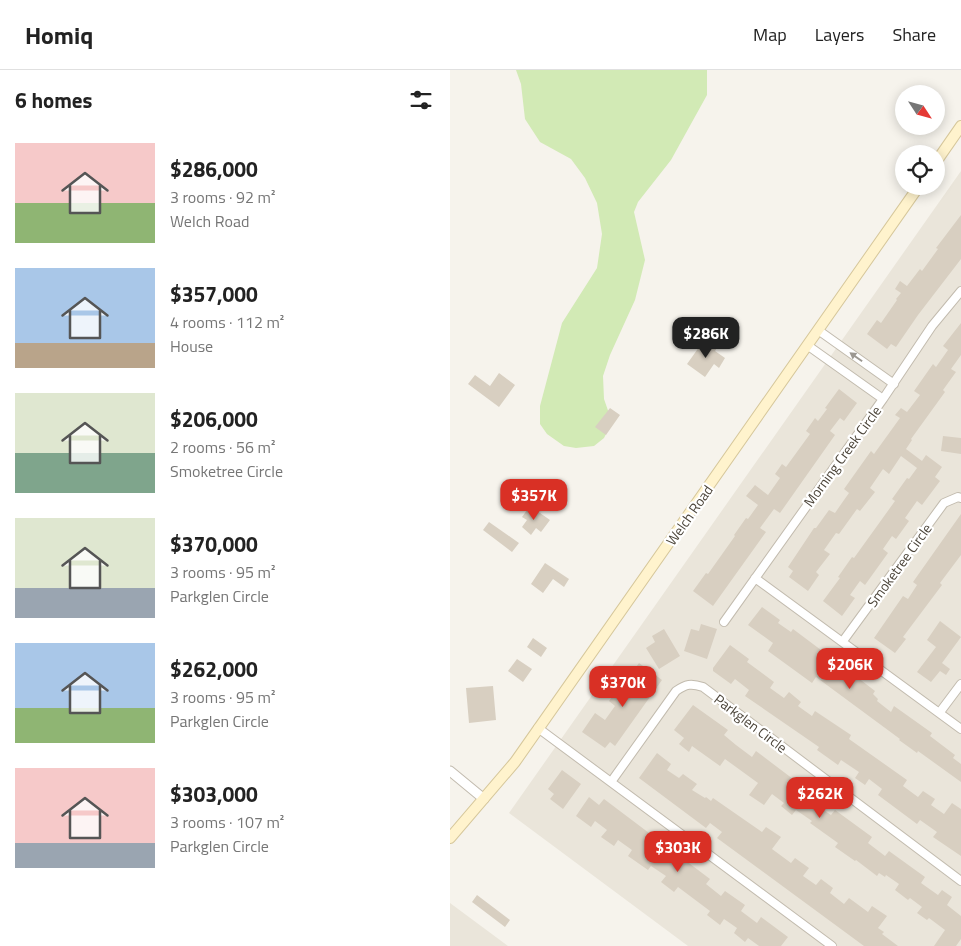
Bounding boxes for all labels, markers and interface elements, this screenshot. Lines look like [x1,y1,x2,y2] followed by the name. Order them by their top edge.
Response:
[25,17,93,53] text: Homiq
[753,21,787,48] text: Map
[815,21,864,48] text: Layers
[892,21,936,48] text: Share
[15,84,92,116] text: 6 homes
[895,85,945,135] north arrow
[895,85,945,195] map controls
[407,86,435,114] icon: filters
[895,145,945,195] button: locate
[170,153,258,185] text: $286,000
[55,163,115,223] icon: home
[170,185,275,209] text: 3 rooms · 92 m²
[170,209,249,233] text: Welch Road
[170,278,258,310] text: $357,000
[55,288,115,348] icon: home
[170,310,284,334] text: 4 rooms · 112 m²
[671,316,741,359] pin: $286K
[683,321,729,345] text: $286K
[170,334,213,358] text: House
[849,352,863,362] one-way arrow
[798,401,886,511] street label: Morning Creek Circle
[170,403,258,435] text: $206,000
[55,413,115,473] icon: home
[170,435,275,459] text: 2 rooms · 56 m²
[170,459,283,483] text: Smoketree Circle
[499,478,569,521] pin: $357K
[660,481,718,549] street label: Welch Road
[511,483,557,507] text: $357K
[861,519,937,611] street label: Smoketree Circle
[170,528,258,560] text: $370,000
[55,538,115,598] icon: home
[170,560,275,584] text: 3 rooms · 95 m²
[170,584,269,608] text: Parkglen Circle
[815,648,885,690] pin: $206K
[827,652,873,676] text: $206K
[170,653,258,685] text: $262,000
[55,663,115,723] icon: home
[588,666,658,708] pin: $370K
[600,670,646,694] text: $370K
[170,685,275,709] text: 3 rooms · 95 m²
[710,689,792,757] street label: Parkglen Circle
[170,709,269,733] text: Parkglen Circle
[785,776,855,819] pin: $262K
[170,778,258,810] text: $303,000
[797,781,843,805] text: $262K
[55,788,115,848] icon: home
[170,810,284,834] text: 3 rooms · 107 m²
[643,830,713,873] pin: $303K
[170,834,269,858] text: Parkglen Circle
[655,835,701,859] text: $303K

